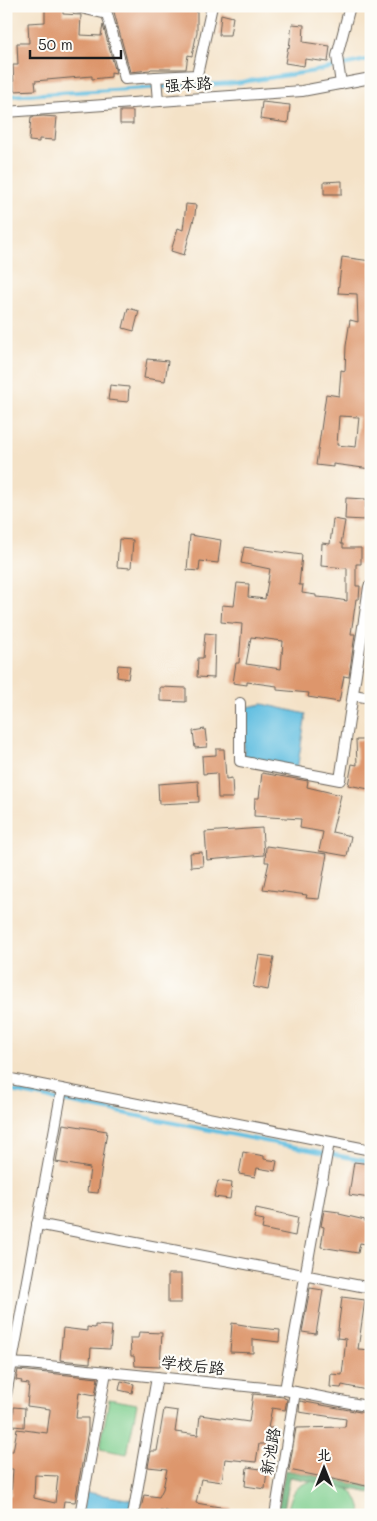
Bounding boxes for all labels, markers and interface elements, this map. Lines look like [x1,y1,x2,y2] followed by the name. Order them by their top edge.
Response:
[30,28,121,60] scale bar
[38,34,73,54] text: 50 m
[163,71,213,96] street label: 强本路
[160,1351,226,1378] street label: 学校后路
[255,1425,284,1476] street label: 新池路
[300,1444,350,1494] north arrow
[317,1445,331,1464] text: 北

